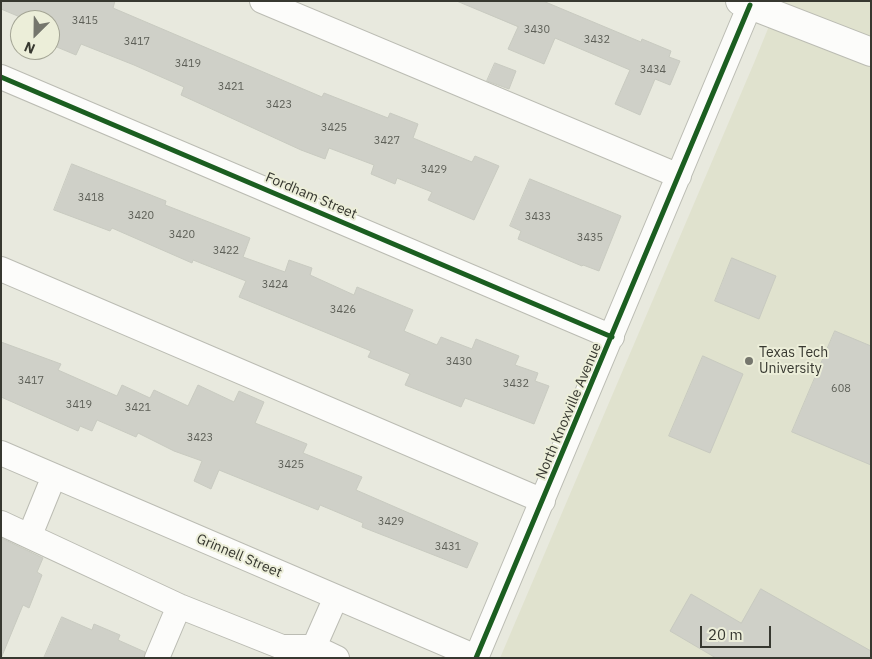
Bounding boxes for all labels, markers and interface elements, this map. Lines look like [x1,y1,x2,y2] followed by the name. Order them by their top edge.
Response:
[10,10,60,60] north arrow
[72,14,98,28] house number: 3415
[524,23,550,37] house number: 3430
[584,33,610,47] house number: 3432
[124,35,150,49] house number: 3417
[21,38,38,58] text: N
[175,57,201,71] house number: 3419
[640,63,666,77] house number: 3434
[218,80,244,94] house number: 3421
[266,98,292,112] house number: 3423
[321,121,347,135] house number: 3425
[374,134,400,148] house number: 3427
[421,163,447,177] house number: 3429
[263,169,359,223] street label: Fordham Street
[78,191,104,205] house number: 3418
[128,209,154,223] house number: 3420
[525,210,551,224] house number: 3433
[169,228,195,242] house number: 3420
[577,231,603,245] house number: 3435
[213,244,239,258] house number: 3422
[262,278,288,292] house number: 3424
[330,303,356,317] house number: 3426
[533,340,605,482] street label: North Knoxville Avenue
[759,345,828,378] place label: Texas Tech University
[446,355,472,369] house number: 3430
[743,355,755,367] marker: Texas Tech University
[18,374,44,388] house number: 3417
[503,377,529,391] house number: 3432
[831,382,851,396] house number: 608
[66,398,92,412] house number: 3419
[125,401,151,415] house number: 3421
[187,431,213,445] house number: 3423
[278,458,304,472] house number: 3425
[378,515,404,529] house number: 3429
[194,530,284,582] street label: Grinnell Street
[435,540,461,554] house number: 3431
[702,616,773,648] scale bar
[708,625,743,644] text: 20 m

